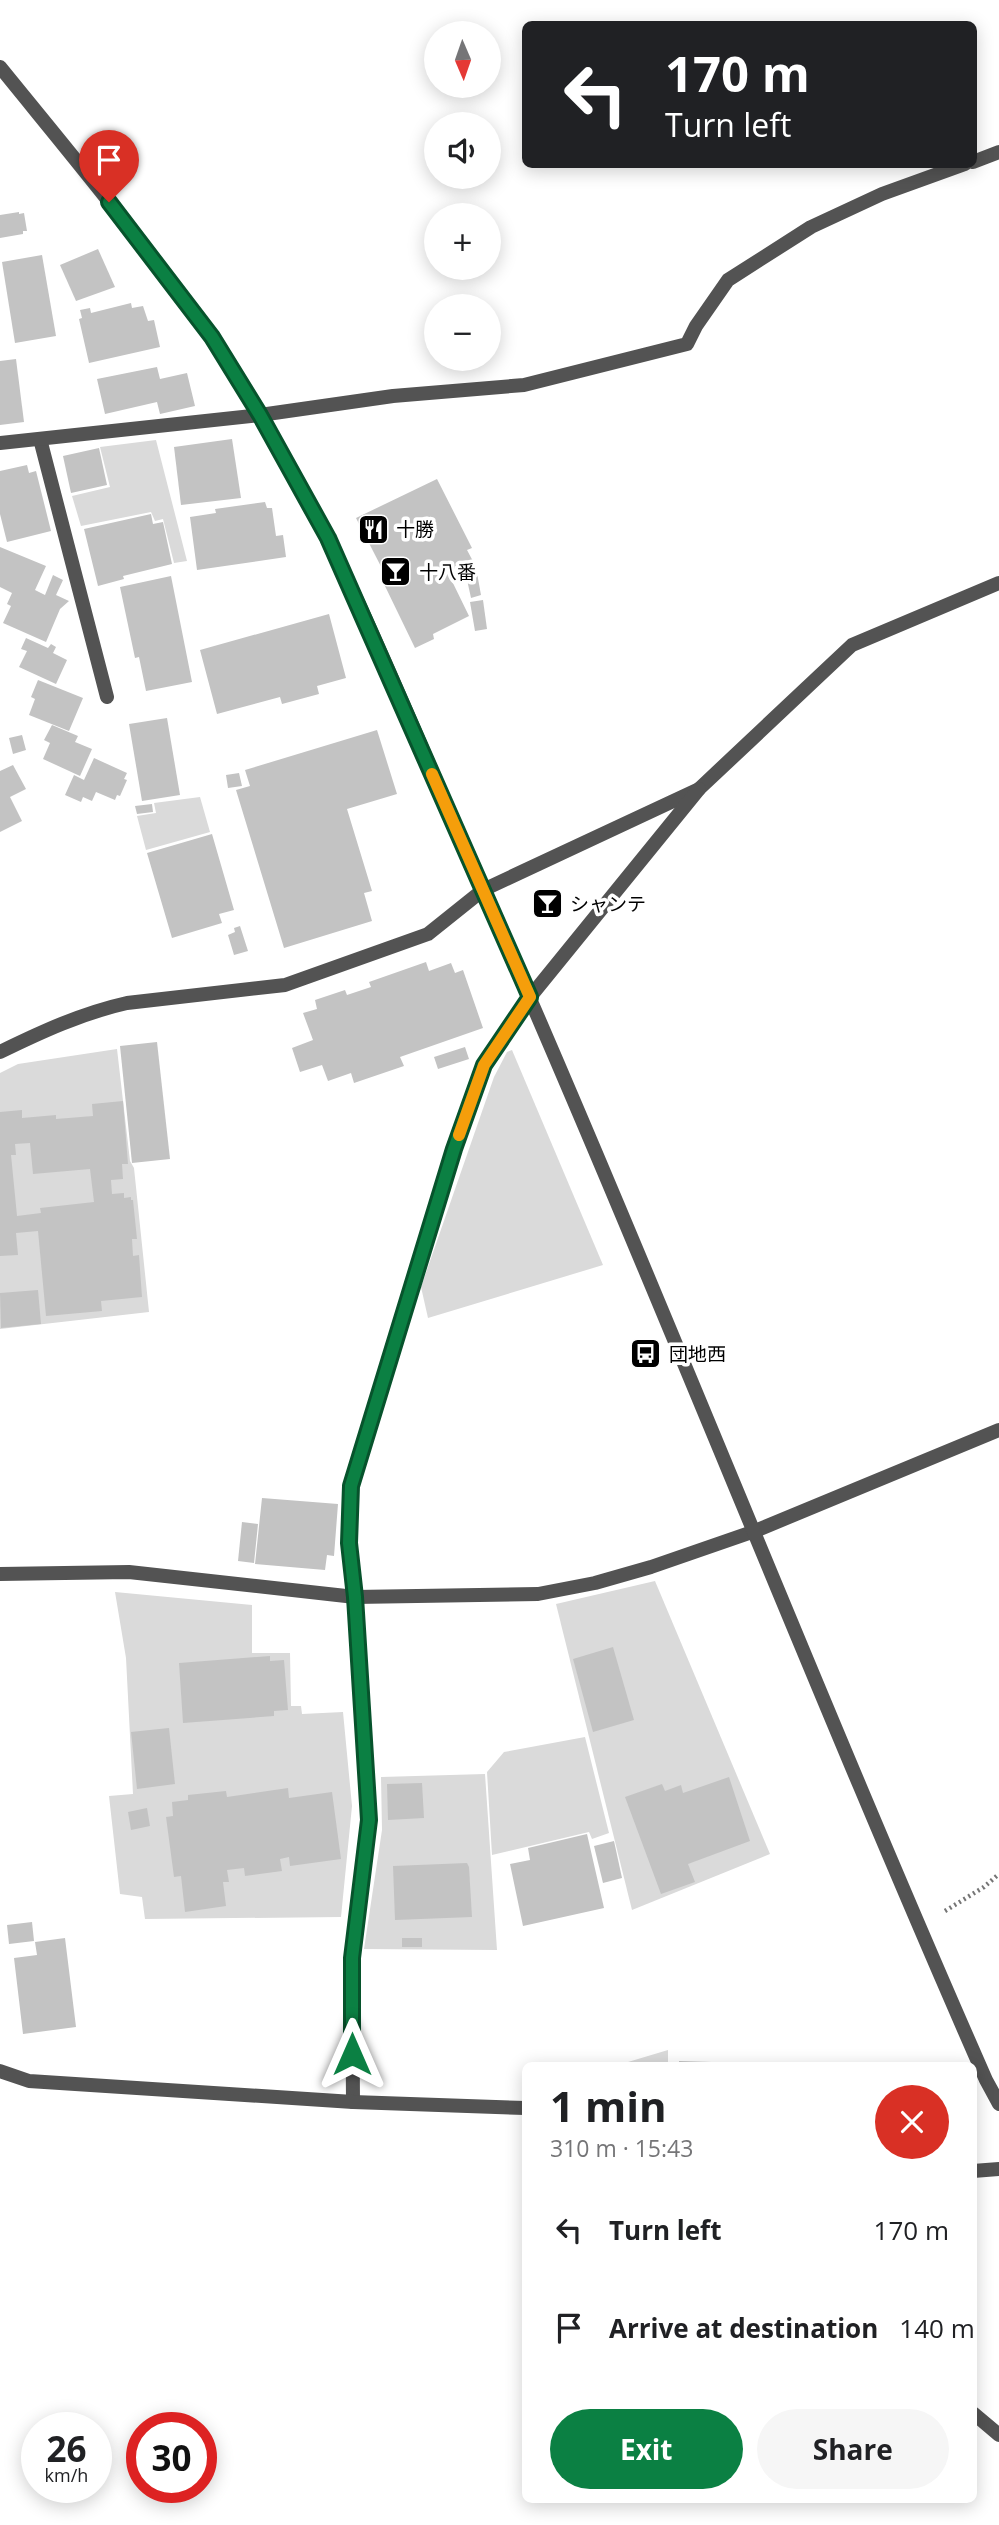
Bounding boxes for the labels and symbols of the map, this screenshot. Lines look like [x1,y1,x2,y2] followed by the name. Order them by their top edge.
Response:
[424,21,500,98] north arrow
[79,130,139,202] pin
[356,512,390,546] restaurant icon: 十勝
[396,516,434,542] place label: 十勝
[379,555,413,589] bar icon: 十八番
[419,559,476,585] place label: 十八番
[530,887,564,921] bar icon: シャンテ
[570,891,646,917] place label: シャンテ
[629,1337,663,1371] bus stop icon: 団地西
[669,1341,726,1367] place label: 団地西
[315,2017,389,2091] position arrow
[126,2412,217,2503] speed limit sign: 30

